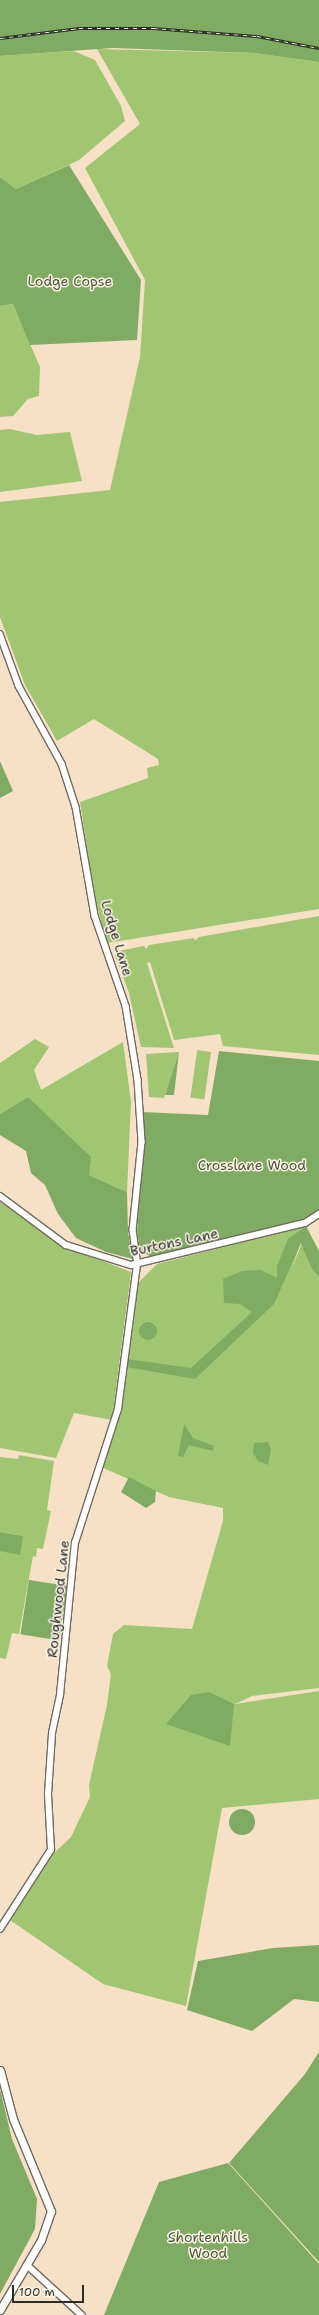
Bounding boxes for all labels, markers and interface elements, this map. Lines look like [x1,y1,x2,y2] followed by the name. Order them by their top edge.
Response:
[28,273,112,289] park label: Lodge Copse
[98,898,136,978] street label: Lodge Lane
[198,1157,306,1173] park label: Crosslane Wood
[129,1224,219,1260] street label: Burtons Lane
[43,1539,73,1659] street label: Roughwood Lane
[168,2229,248,2262] park label: Shortenhills Wood
[14,2277,86,2303] scale bar
[19,2284,55,2300] text: 100 m

